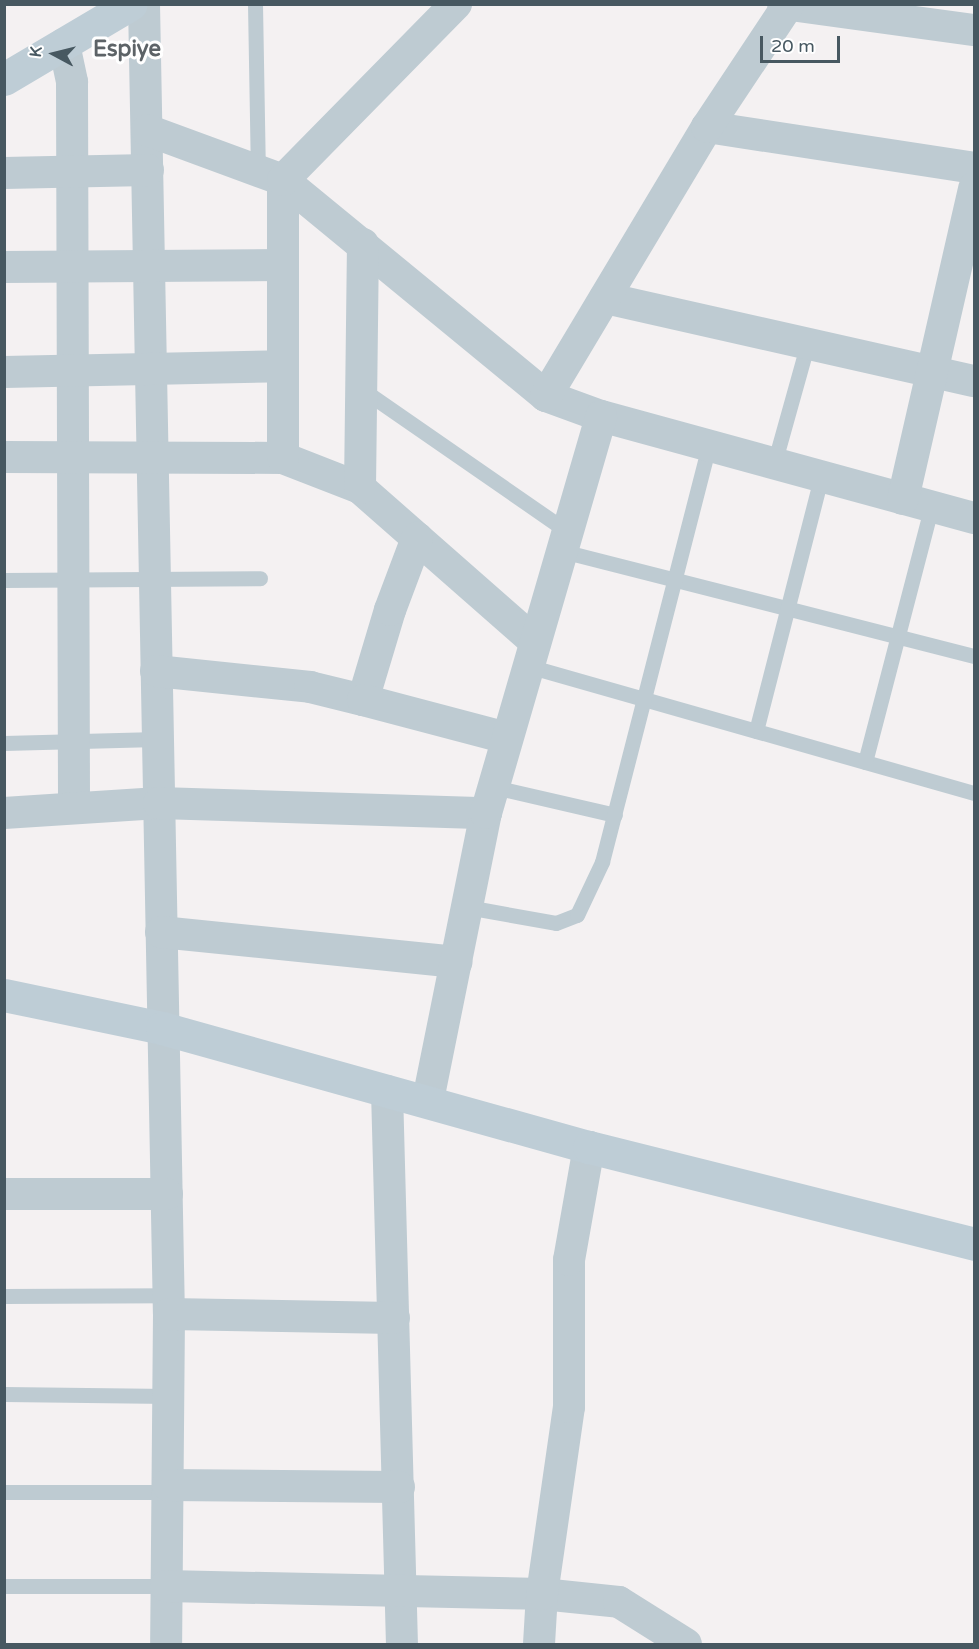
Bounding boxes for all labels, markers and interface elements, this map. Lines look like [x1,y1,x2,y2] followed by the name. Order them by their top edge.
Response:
[24,24,84,84] north arrow
[763,24,842,62] scale bar
[771,35,815,57] text: 20 m
[93,37,161,63] district label: Espiye
[26,45,47,58] text: K

